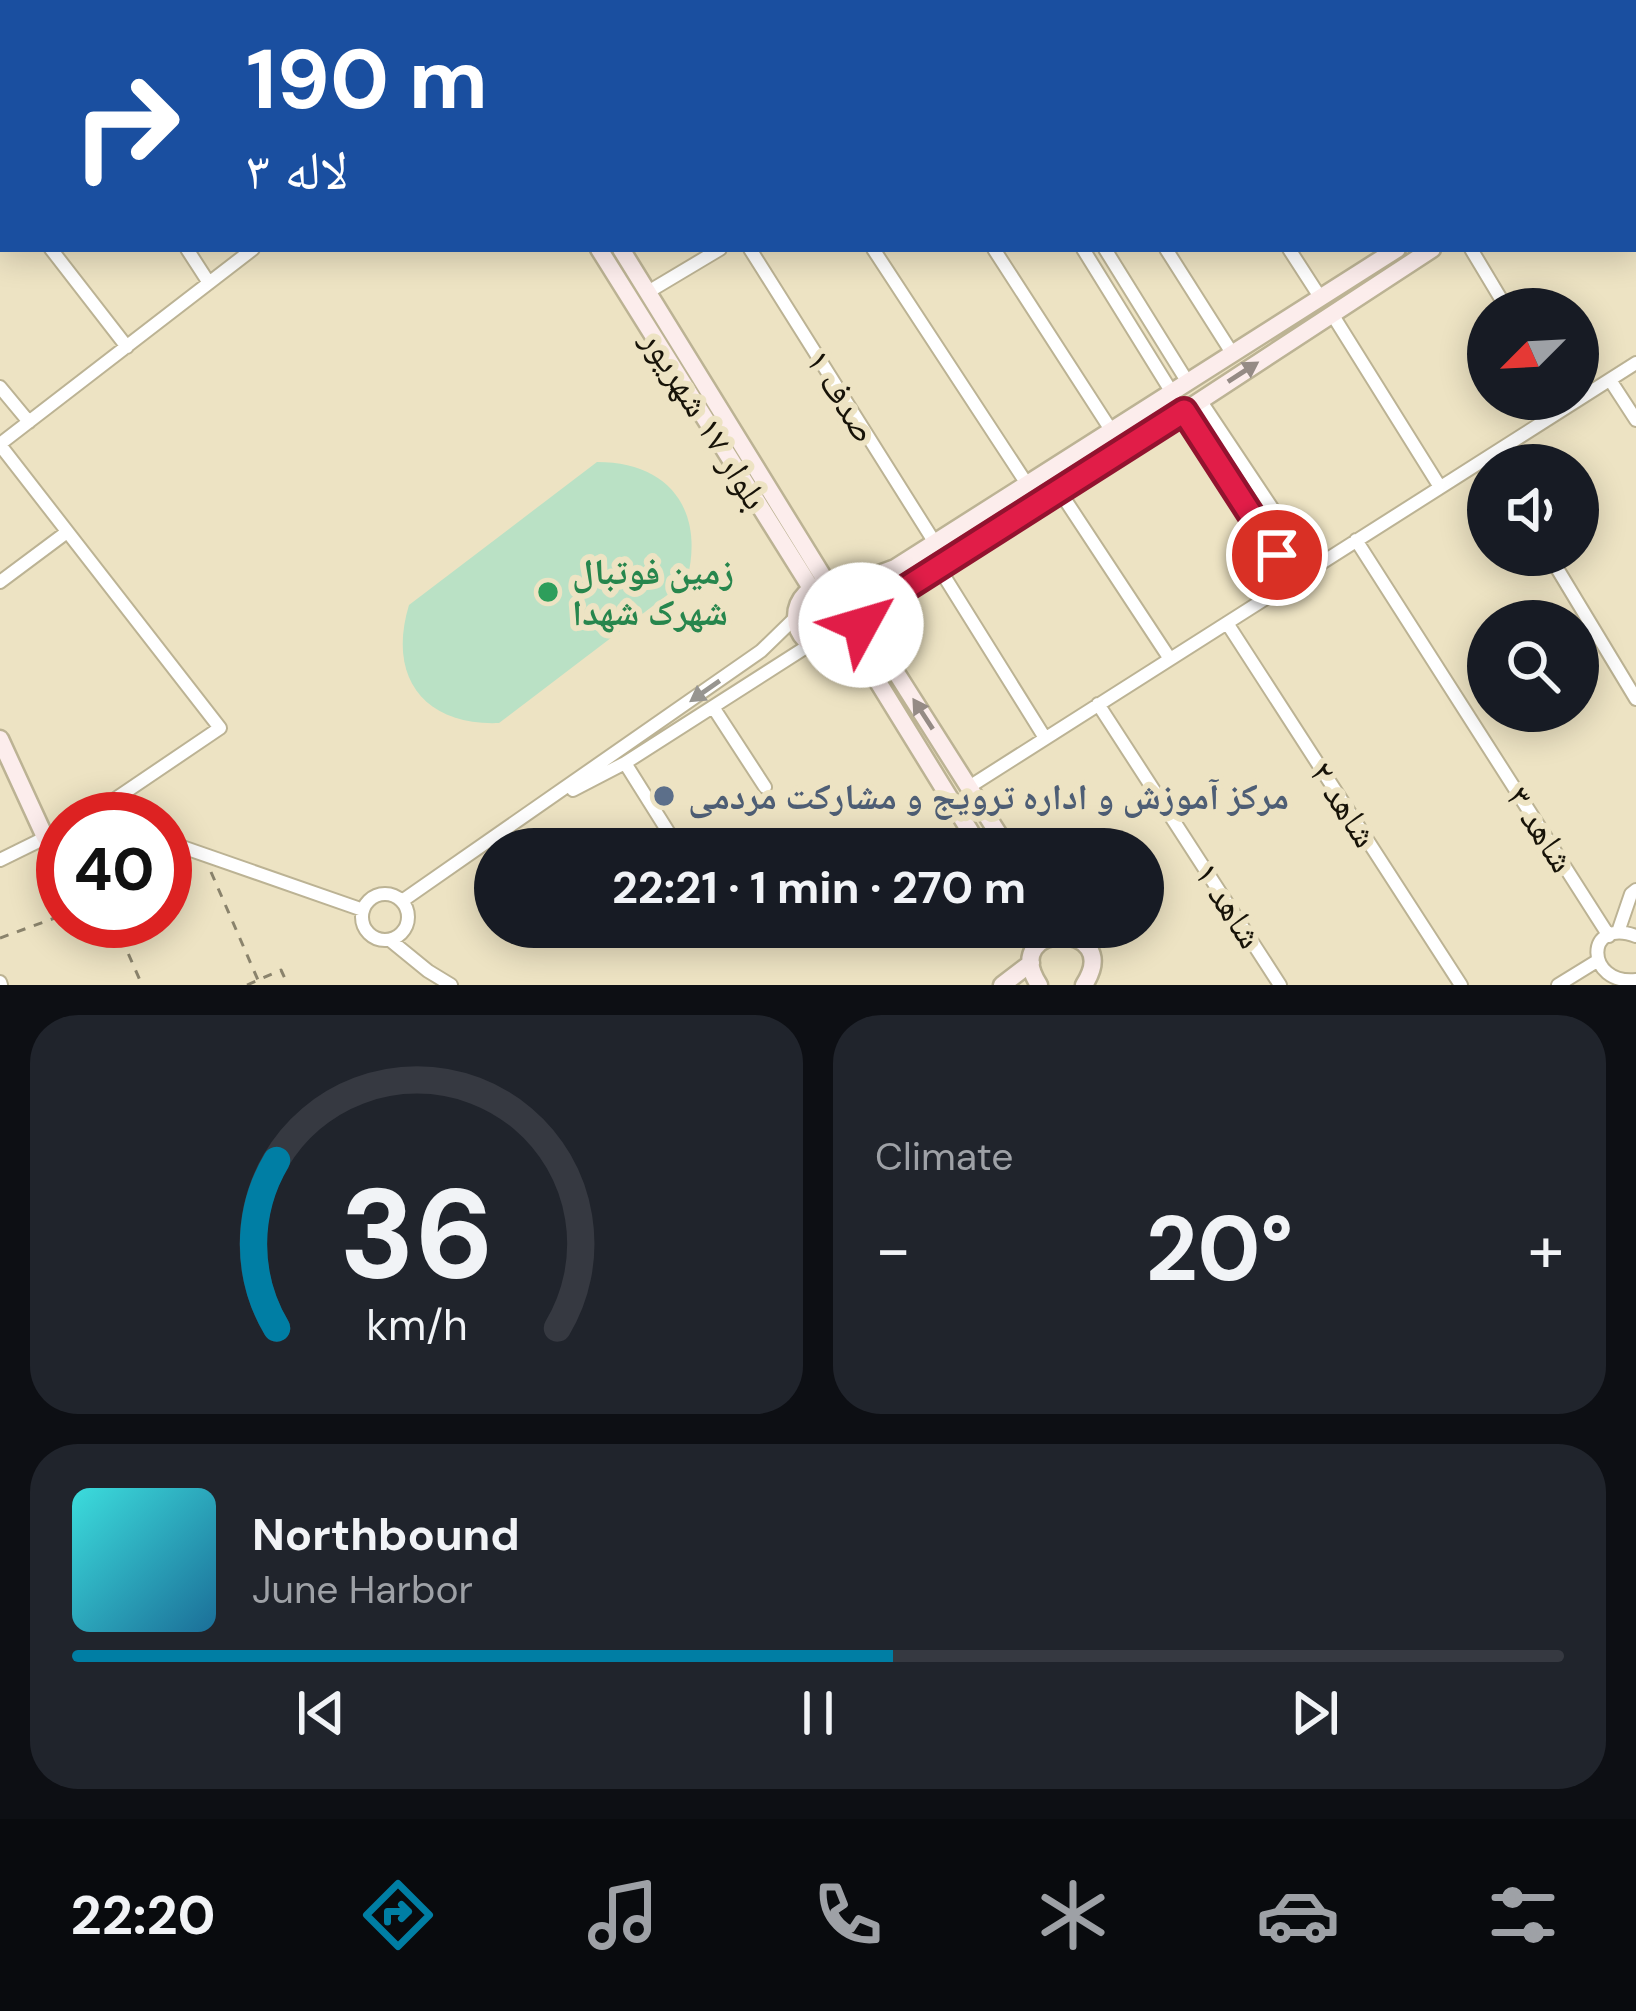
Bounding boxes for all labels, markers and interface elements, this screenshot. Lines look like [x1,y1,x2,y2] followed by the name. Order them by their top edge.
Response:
[246,25,488,134] text: 190 m
[48,48,204,204] icon: right
[246,135,348,206] text: لاله ۳
[1467,288,1599,420] north arrow
[1467,288,1599,732] map controls
[630,319,779,518] street label: بلوار ۱۷ شهریور
[795,340,889,452] street label: صدف ۱
[1227,361,1260,383] one-way arrow
[1467,444,1599,576] button: sound
[1226,504,1328,606] pin
[1244,522,1310,588] icon: arrive
[572,548,734,636] place label: زمین فوتبال شهرک شهدا
[798,562,924,688] position arrow
[535,579,561,605] marker: زمین فوتبال شهرک شهدا
[1467,600,1599,732] button: search
[688,679,721,702] one-way arrow
[913,698,935,731] one-way arrow
[1299,752,1389,856] street label: شاهد ۲
[688,773,1289,820] place label: مرکز آموزش و اداره ترویج و مشارکت مردمی
[1496,777,1586,881] street label: شاهد ۳
[651,783,677,809] marker: مرکز آموزش و اداره ترویج و مشارکت مردمی
[36,792,192,948] speed limit sign: 40
[1184,853,1274,957] street label: شاهد ۱
[612,858,1026,917] text: 22:21 · 1 min · 270 m
[875,1131,1013,1182] text: Climate
[339,1153,494,1316] text: 36
[1146,1191,1293,1308] text: 20°
[875,1207,911,1292] text: −
[1528,1207,1564,1292] text: +
[366,1296,467,1352] text: km/h
[252,1505,520,1564] text: Northbound
[252,1564,473,1615] text: June Harbor
[288,1680,354,1746] icon: previous
[785,1680,851,1746] icon: pause
[1282,1680,1348,1746] icon: next
[356,1873,440,1957] icon: directions
[581,1873,665,1957] icon: music
[806,1873,890,1957] icon: phone
[1031,1873,1115,1957] icon: climate
[1256,1873,1340,1957] icon: car
[1481,1873,1565,1957] icon: filters
[71,1880,215,1951] text: 22:20

